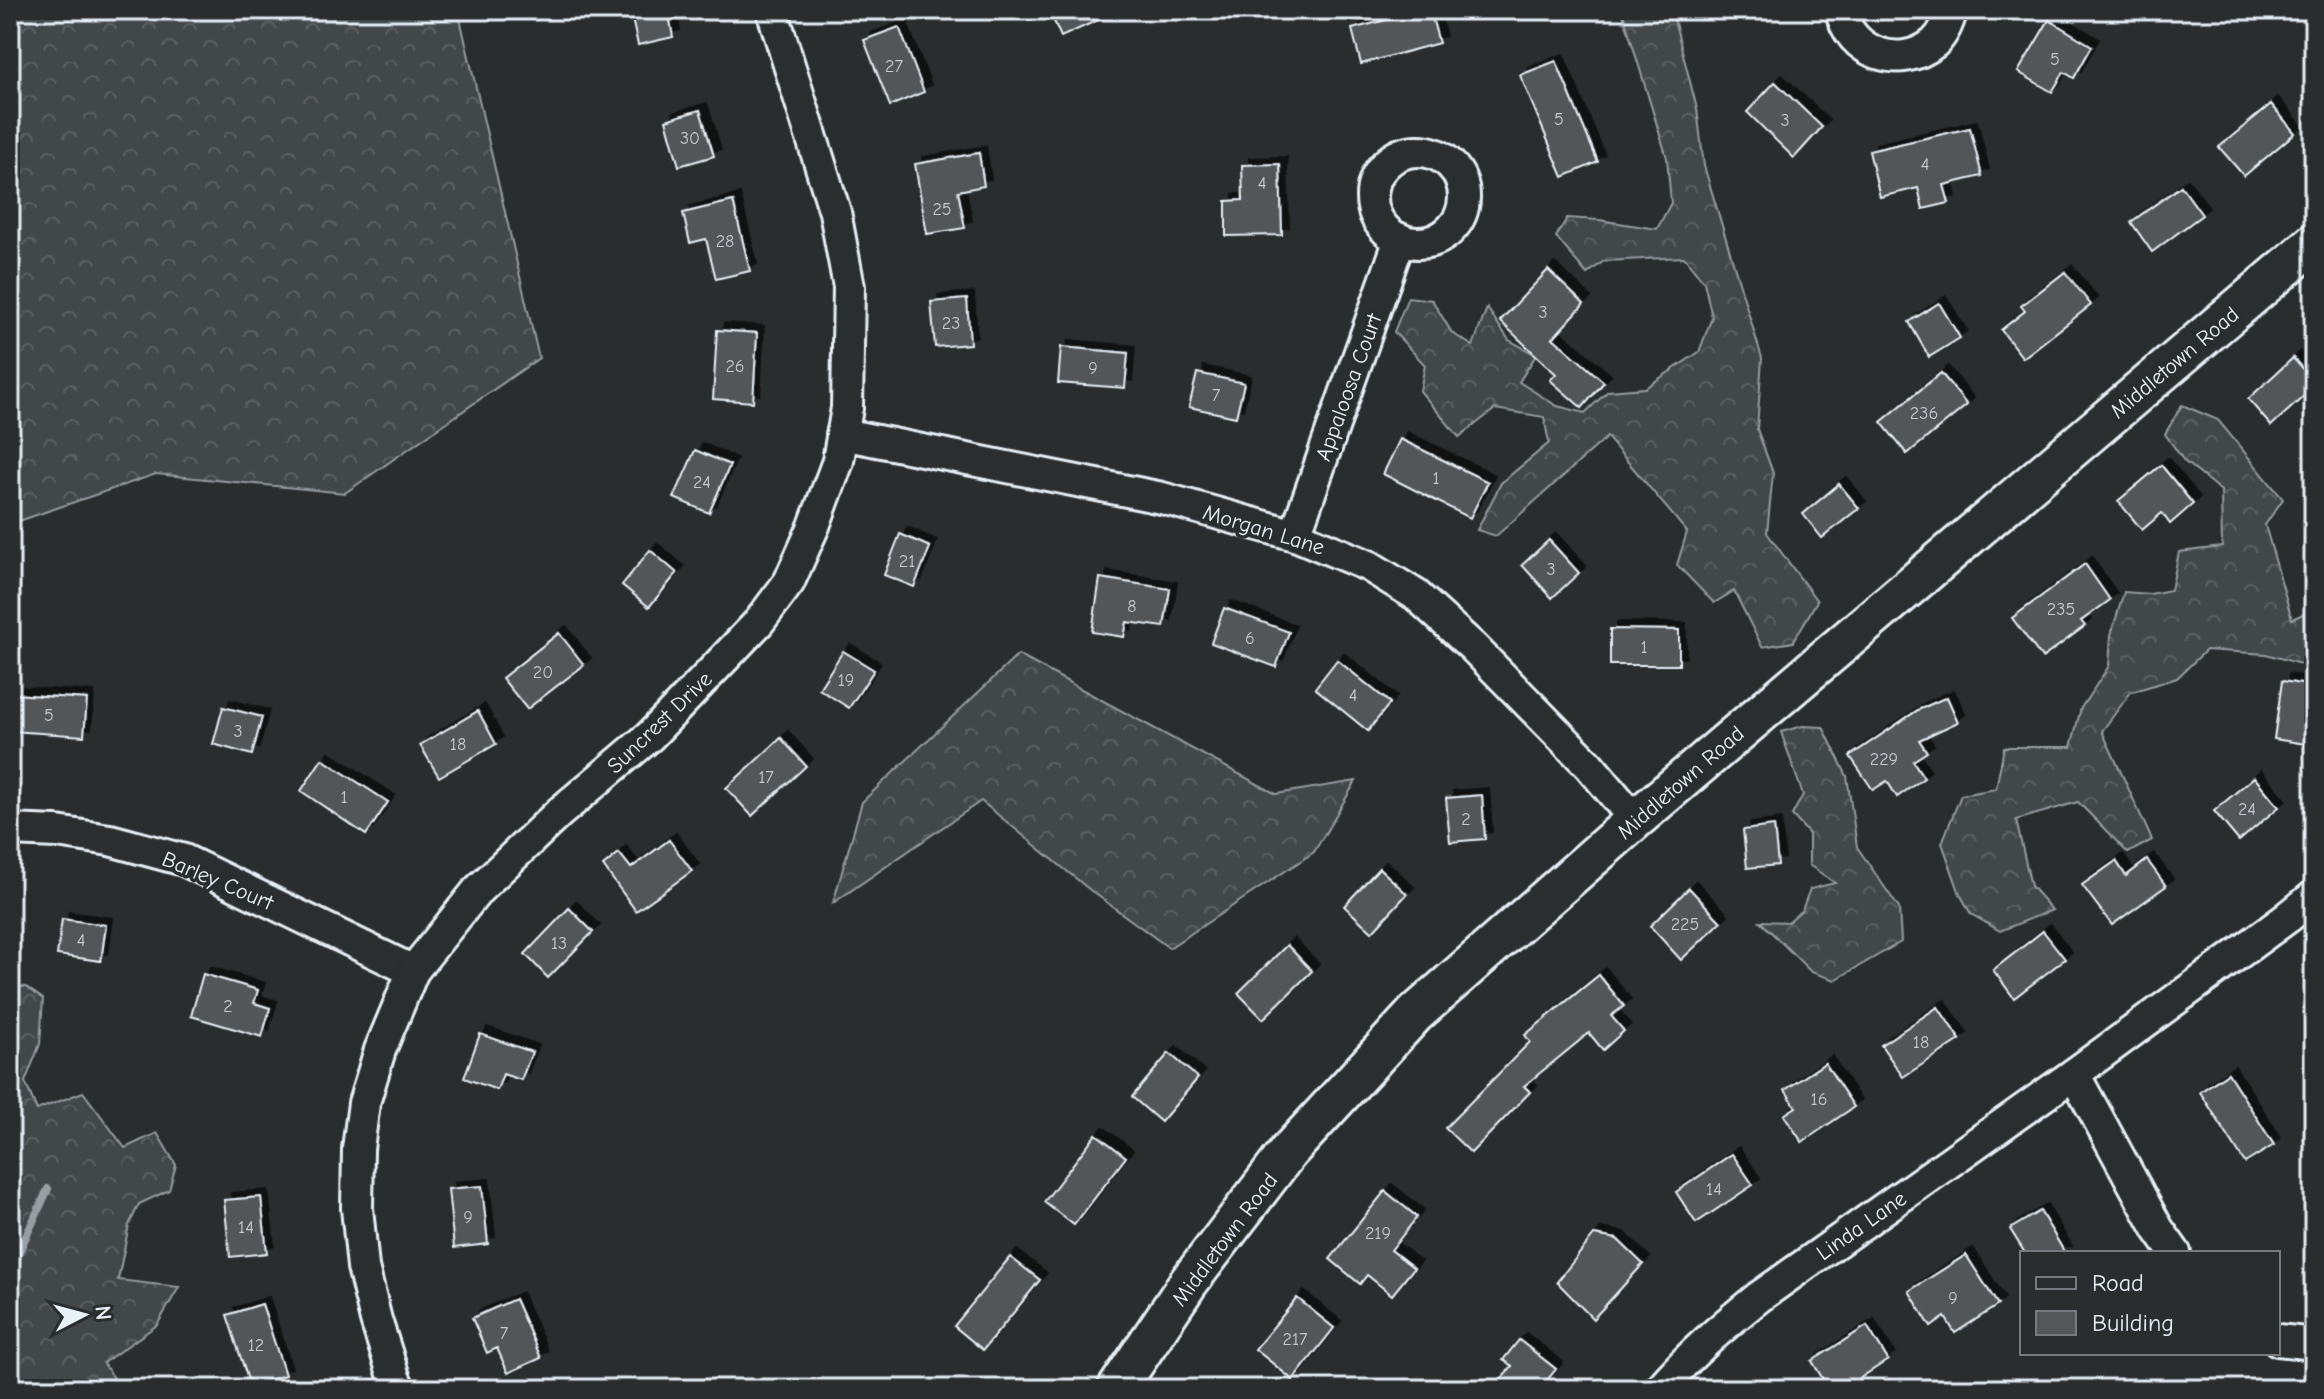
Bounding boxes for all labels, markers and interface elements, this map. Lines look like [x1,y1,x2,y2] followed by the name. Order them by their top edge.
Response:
[2050,49,2060,70] house number: 5
[885,56,903,77] house number: 27
[1554,109,1564,130] house number: 5
[1780,110,1790,131] house number: 3
[680,128,700,149] house number: 30
[1921,154,1929,175] house number: 4
[1258,173,1266,194] house number: 4
[932,199,952,220] house number: 25
[716,231,734,252] house number: 28
[2105,301,2244,424] street label: Middletown Road
[1538,302,1548,323] house number: 3
[1310,310,1388,464] street label: Appaloosa Court
[942,313,960,334] house number: 23
[725,356,745,377] house number: 26
[1088,358,1098,379] house number: 9
[1212,385,1221,406] house number: 7
[1910,403,1938,424] house number: 236
[1432,468,1440,489] house number: 1
[693,472,711,493] house number: 24
[1200,499,1328,561] street label: Morgan Lane
[899,551,915,572] house number: 21
[1546,559,1556,580] house number: 3
[1127,596,1137,617] house number: 8
[2047,599,2075,620] house number: 235
[1245,628,1255,649] house number: 6
[1640,637,1648,658] house number: 1
[533,662,553,683] house number: 20
[602,666,718,779] street label: Suncrest Drive
[838,670,854,691] house number: 19
[1349,685,1357,706] house number: 4
[44,705,54,726] house number: 5
[1612,720,1750,845] street label: Middletown Road
[233,721,243,742] house number: 3
[450,734,466,755] house number: 18
[1870,749,1898,770] house number: 229
[758,767,774,788] house number: 17
[340,787,348,808] house number: 1
[2238,799,2256,820] house number: 24
[1461,809,1471,830] house number: 2
[158,846,278,916] street label: Barley Court
[1671,914,1699,935] house number: 225
[77,930,85,951] house number: 4
[551,933,567,954] house number: 13
[223,996,233,1017] house number: 2
[1913,1032,1929,1053] house number: 18
[1811,1089,1827,1110] house number: 16
[1166,1168,1283,1311] street label: Middletown Road
[1706,1179,1722,1200] house number: 14
[1812,1185,1911,1266] street label: Linda Lane
[463,1207,473,1228] house number: 9
[238,1217,254,1238] house number: 14
[1365,1223,1391,1244] house number: 219
[2020,1251,2280,1355] legend
[2092,1269,2144,1297] text: Road
[44,1275,124,1355] north arrow
[1948,1288,1958,1309] house number: 9
[89,1305,117,1322] text: N
[2092,1309,2174,1337] text: Building
[500,1323,509,1344] house number: 7
[1282,1329,1308,1350] house number: 217
[248,1335,264,1356] house number: 12

